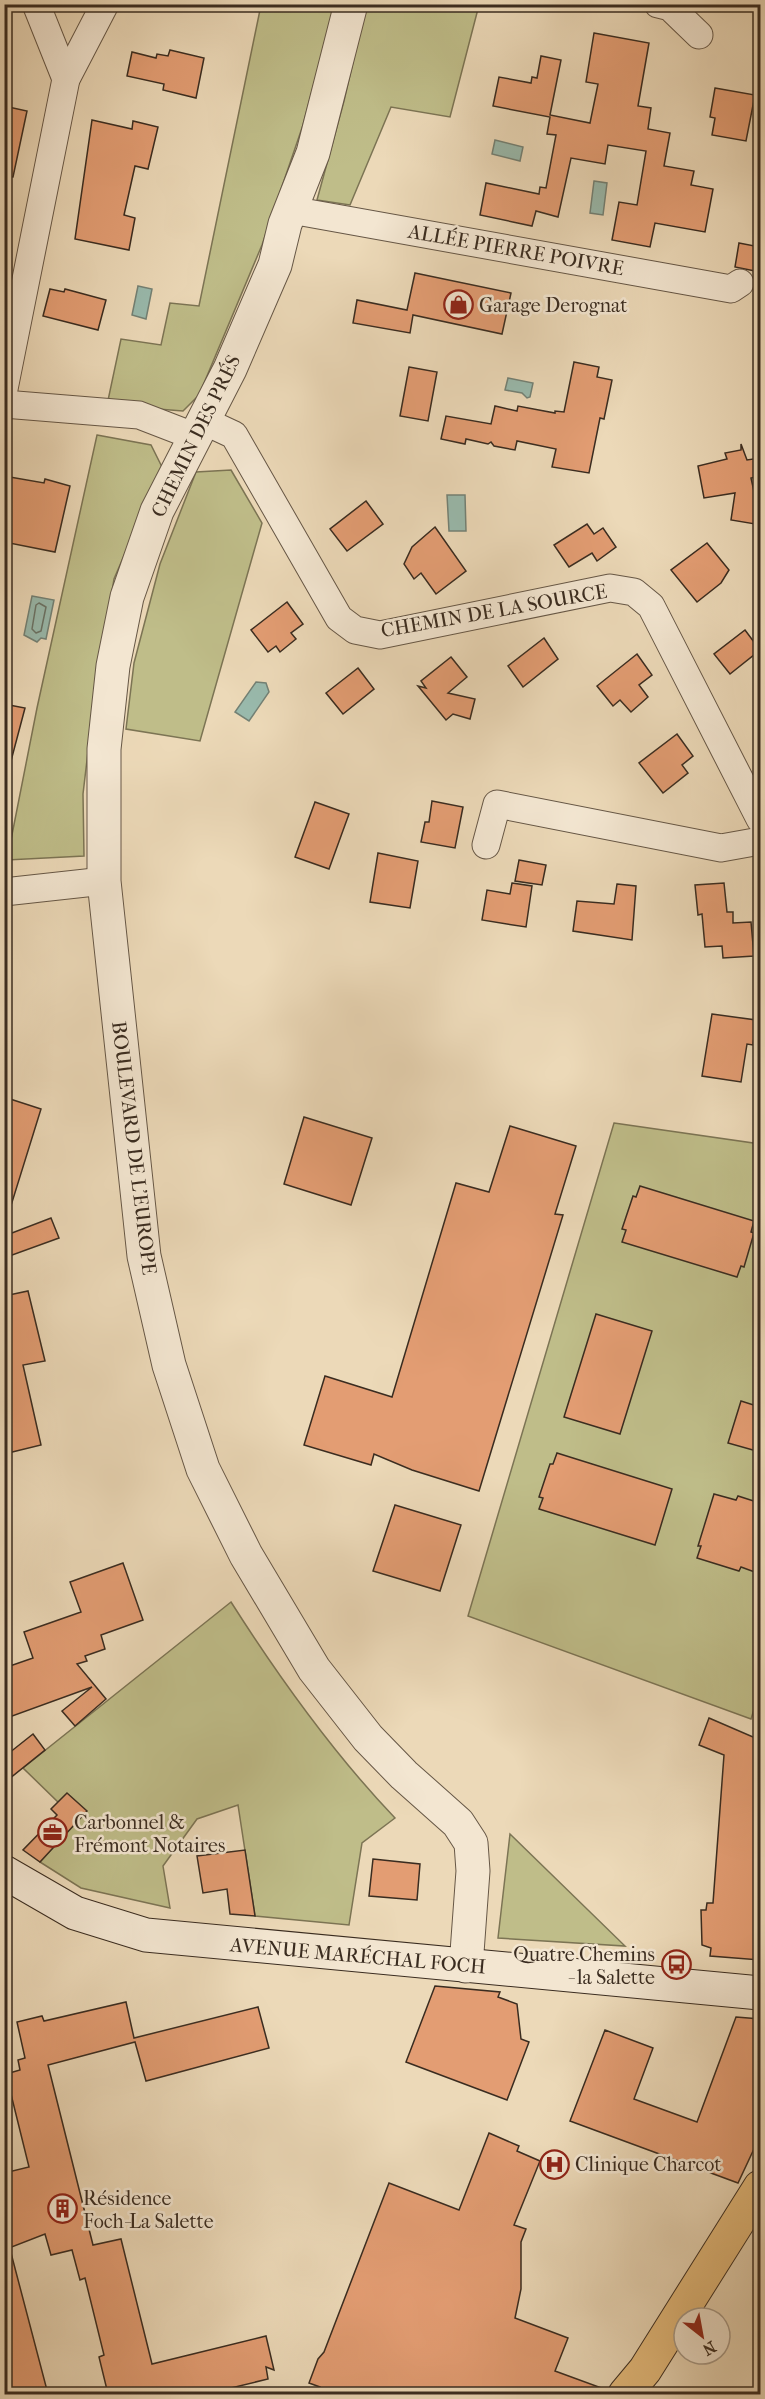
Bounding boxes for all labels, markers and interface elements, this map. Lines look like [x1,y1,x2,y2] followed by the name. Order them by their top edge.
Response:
[405,219,626,280] street label: ALLÉE PIERRE POIVRE
[442,289,474,321] shop icon: Garage Derognat
[479,294,628,317] place label: Garage Derognat
[146,351,245,521] street label: CHEMIN DES PRÉS
[379,580,609,642] street label: CHEMIN DE LA SOURCE
[107,1020,161,1276] street label: BOULEVARD DE L'EUROPE
[74,1811,225,1857] place label: Carbonnel & Frémont Notaires
[37,1817,69,1849] office icon: Carbonnel & Frémont Notaires
[228,1932,487,1979] street label: AVENUE MARÉCHAL FOCH
[513,1943,655,1989] place label: Quatre Chemins - la Salette
[660,1949,692,1981] bus stop icon: Quatre Chemins - la Salette
[538,2148,570,2180] hospital icon: Clinique Charcot
[575,2153,721,2176] place label: Clinique Charcot
[83,2187,214,2233] place label: Résidence Foch-La Salette
[46,2193,78,2225] building icon: Résidence Foch-La Salette
[672,2306,732,2366] north arrow
[699,2337,720,2360] text: N

